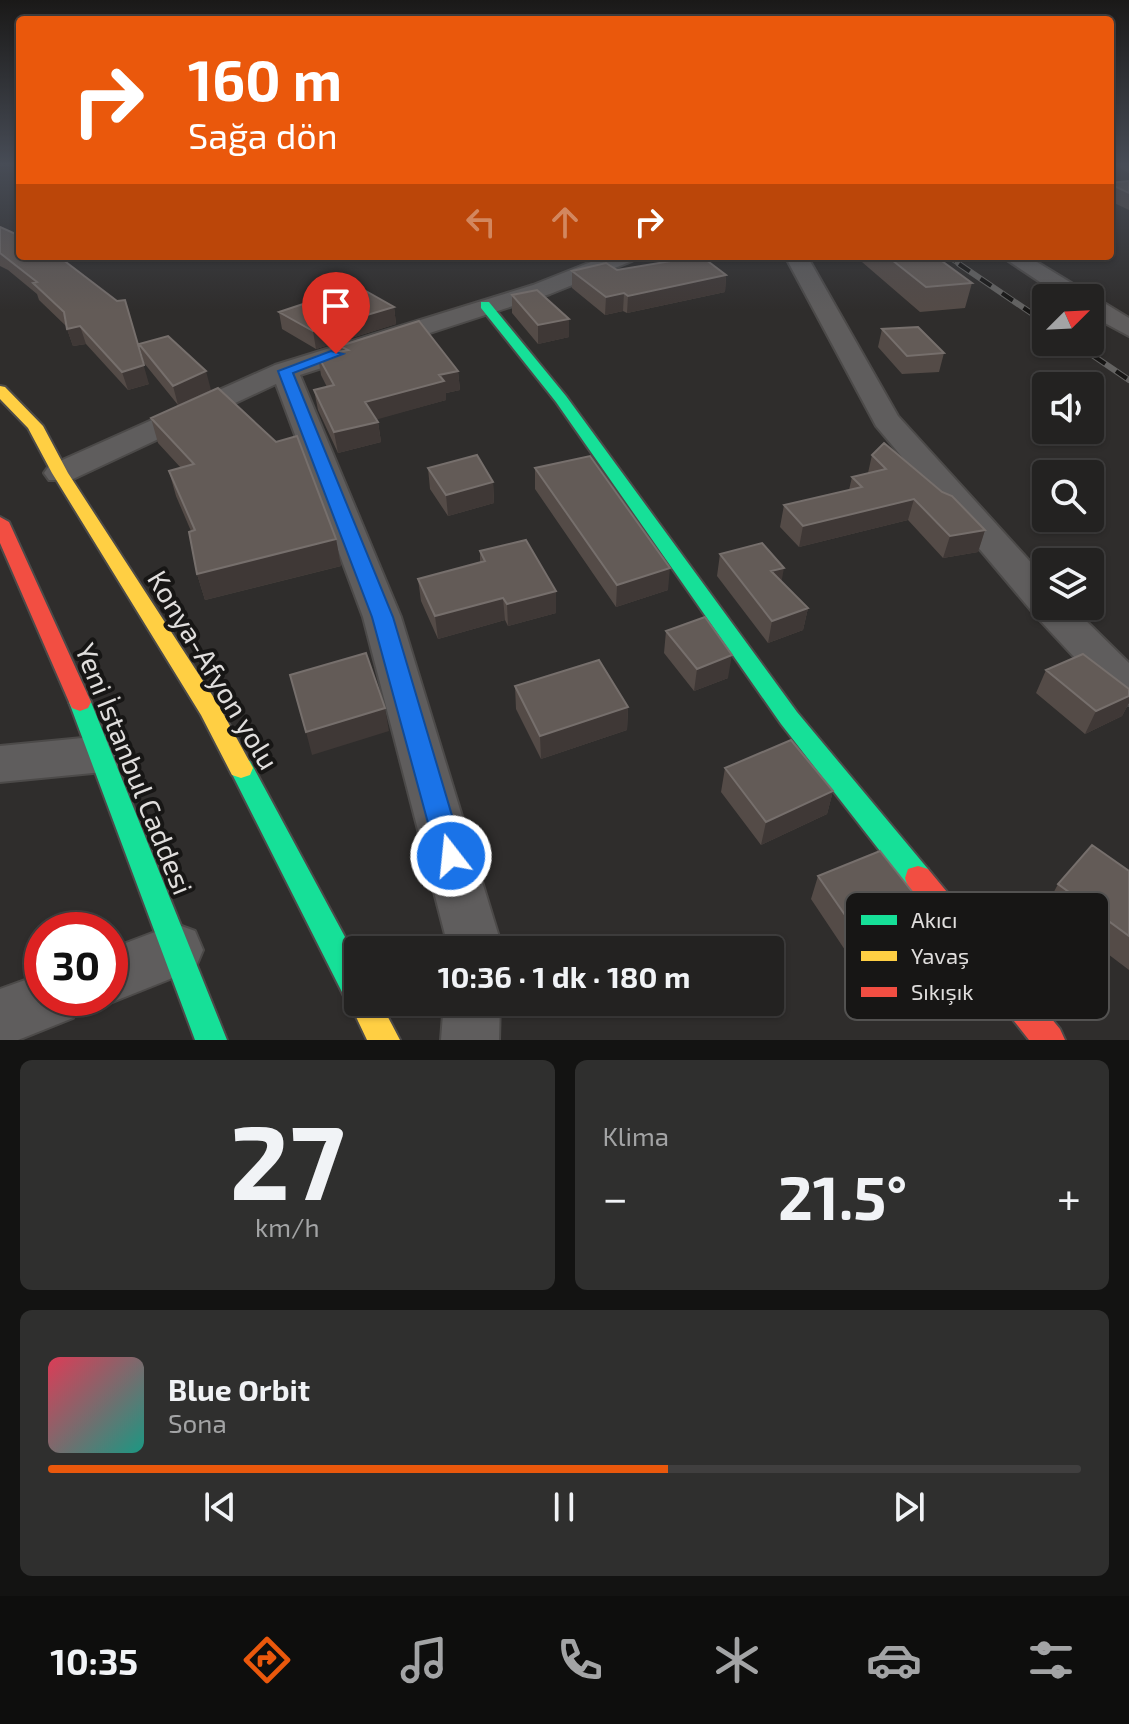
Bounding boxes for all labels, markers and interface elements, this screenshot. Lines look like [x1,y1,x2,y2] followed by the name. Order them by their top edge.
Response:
[188,45,342,112] text: 160 m
[56,48,160,152] icon: right
[188,113,338,156] text: Sağa dön
[459,200,503,244] icon: left
[543,200,587,244] icon: ahead
[627,200,671,244] icon: right
[302,272,370,354] pin
[314,284,358,328] icon: arrive
[1032,284,1104,356] north arrow
[1032,284,1104,620] map controls
[1032,372,1104,444] button: sound
[1032,460,1104,532] button: search
[1032,548,1104,620] button: layers
[141,564,287,775] street label: Konya-Afyon yolu
[69,638,201,899] street label: Yeni İstanbul Caddesi
[409,814,493,898] position arrow
[845,892,1109,1020] legend
[911,906,958,932] text: Akıcı
[24,912,128,1016] speed limit sign: 30
[911,942,969,970] text: Yavaş
[438,958,690,994] text: 10:36 · 1 dk · 180 m
[911,978,973,1006] text: Sıkışık
[230,1096,345,1221] text: 27
[603,1120,669,1151] text: Klima
[778,1160,907,1232] text: 21.5°
[603,1170,628,1223] text: −
[1057,1170,1081,1223] text: +
[255,1211,320,1242] text: km/h
[168,1371,310,1407] text: Blue Orbit
[168,1407,227,1438] text: Sona
[198,1485,242,1529] icon: previous
[542,1485,586,1529] icon: pause
[887,1485,931,1529] icon: next
[239,1632,295,1688] icon: directions
[396,1632,452,1688] icon: music
[552,1632,608,1688] icon: phone
[709,1632,765,1688] icon: climate
[866,1632,922,1688] icon: car
[1023,1632,1079,1688] icon: filters
[50,1639,138,1682] text: 10:35

